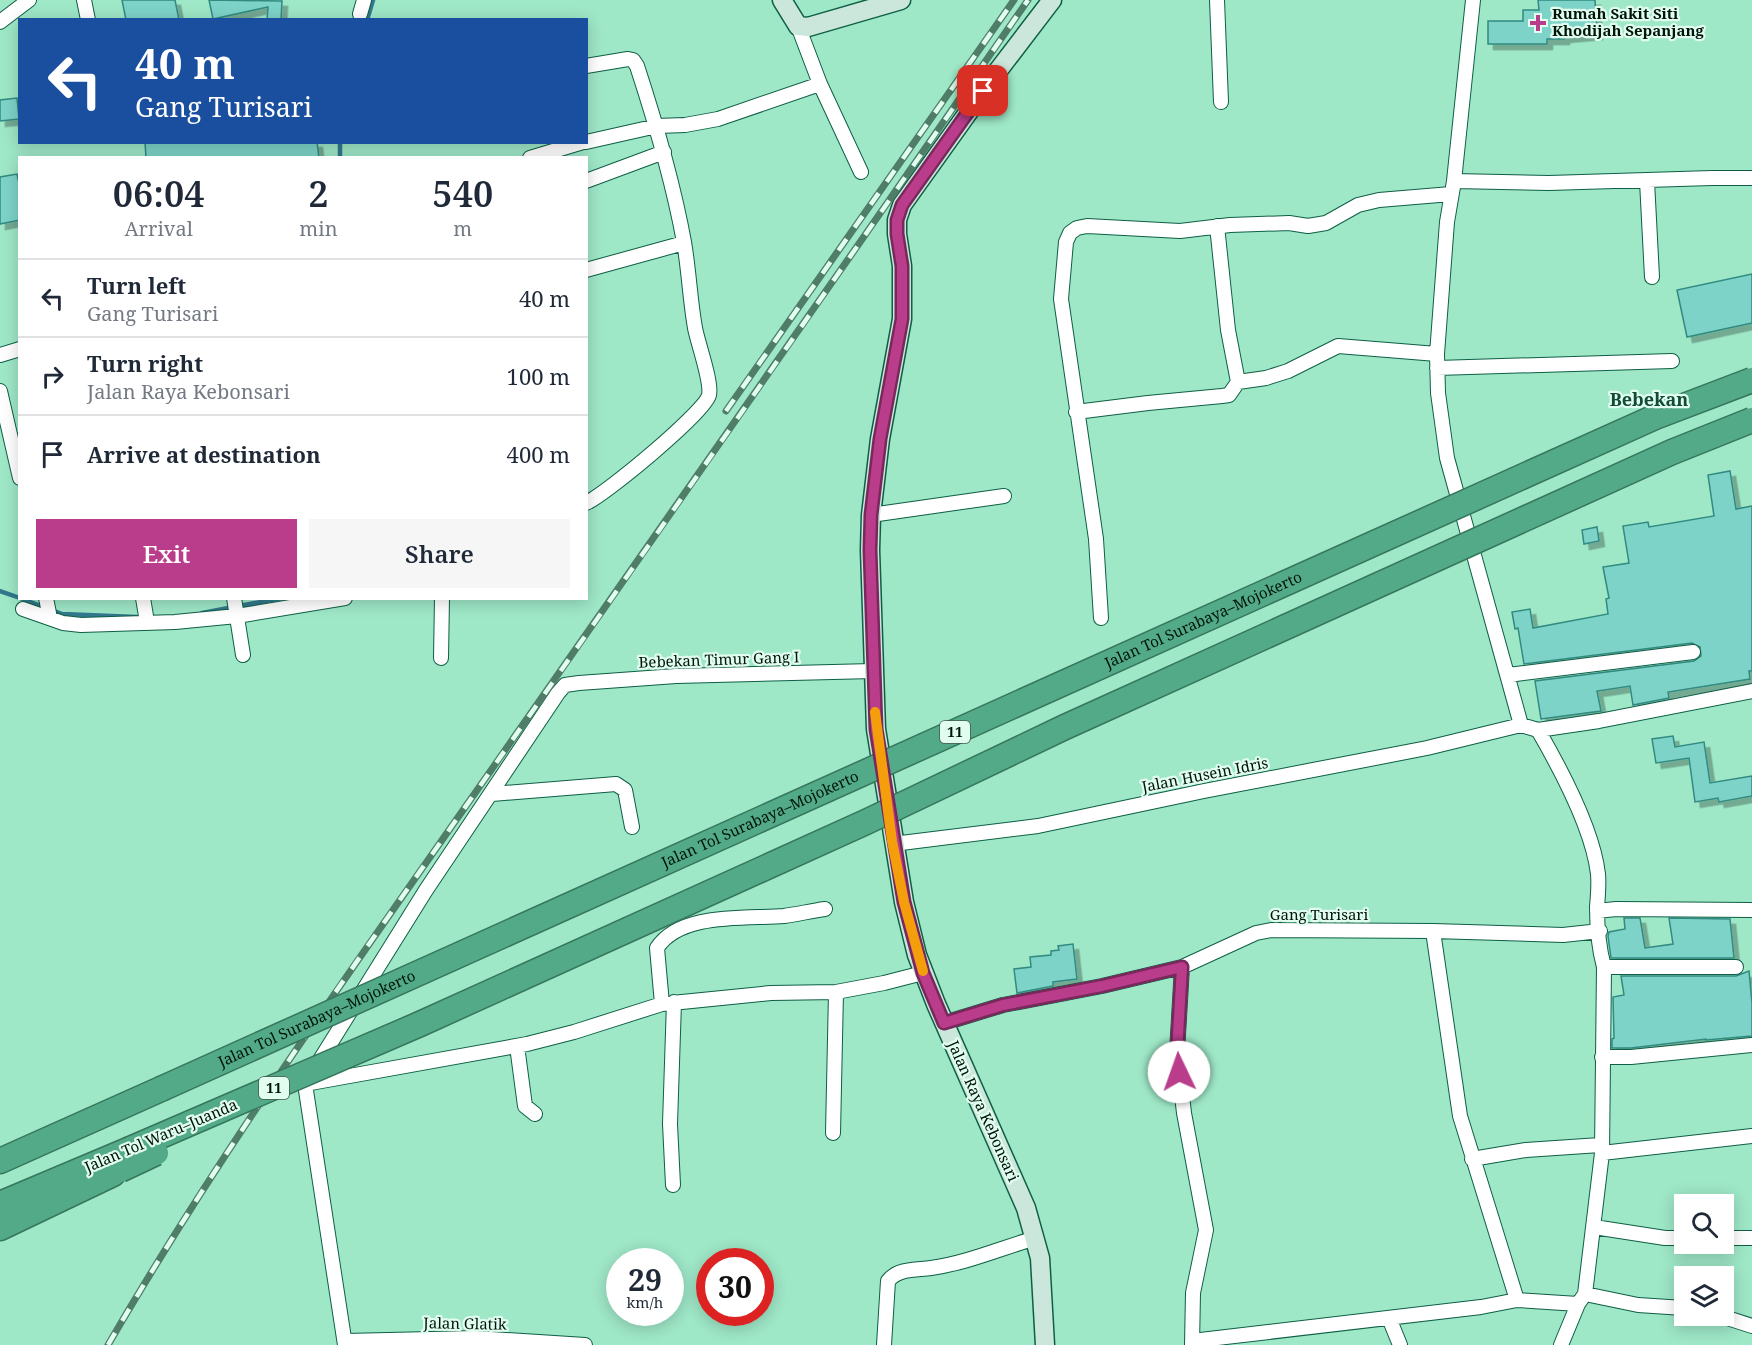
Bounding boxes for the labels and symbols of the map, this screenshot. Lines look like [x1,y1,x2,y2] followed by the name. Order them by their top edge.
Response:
[1552,3,1704,40] place label: Rumah Sakit Siti Khodijah Sepanjang
[1529,14,1547,32] marker: Rumah Sakit Siti Khodijah Sepanjang
[957,65,1008,116] pin
[1610,387,1688,411] district label: Bebekan
[1100,566,1305,673] street label: Jalan Tol Surabaya–Mojokerto
[638,646,800,672] street label: Bebekan Timur Gang I
[940,721,970,743] road number: 11
[1139,752,1270,796] street label: Jalan Husein Idris
[657,765,862,872] street label: Jalan Tol Surabaya–Mojokerto
[1270,904,1368,924] street label: Gang Turisari
[214,965,418,1071] street label: Jalan Tol Surabaya–Mojokerto
[943,1036,1024,1184] street label: Jalan Raya Kebonsari
[1147,1040,1211,1104] position arrow
[259,1077,289,1099] road number: 11
[80,1094,240,1177] street label: Jalan Tol Waru–Juanda
[696,1248,774,1326] speed limit sign: 30
[422,1312,507,1334] street label: Jalan Glatik

